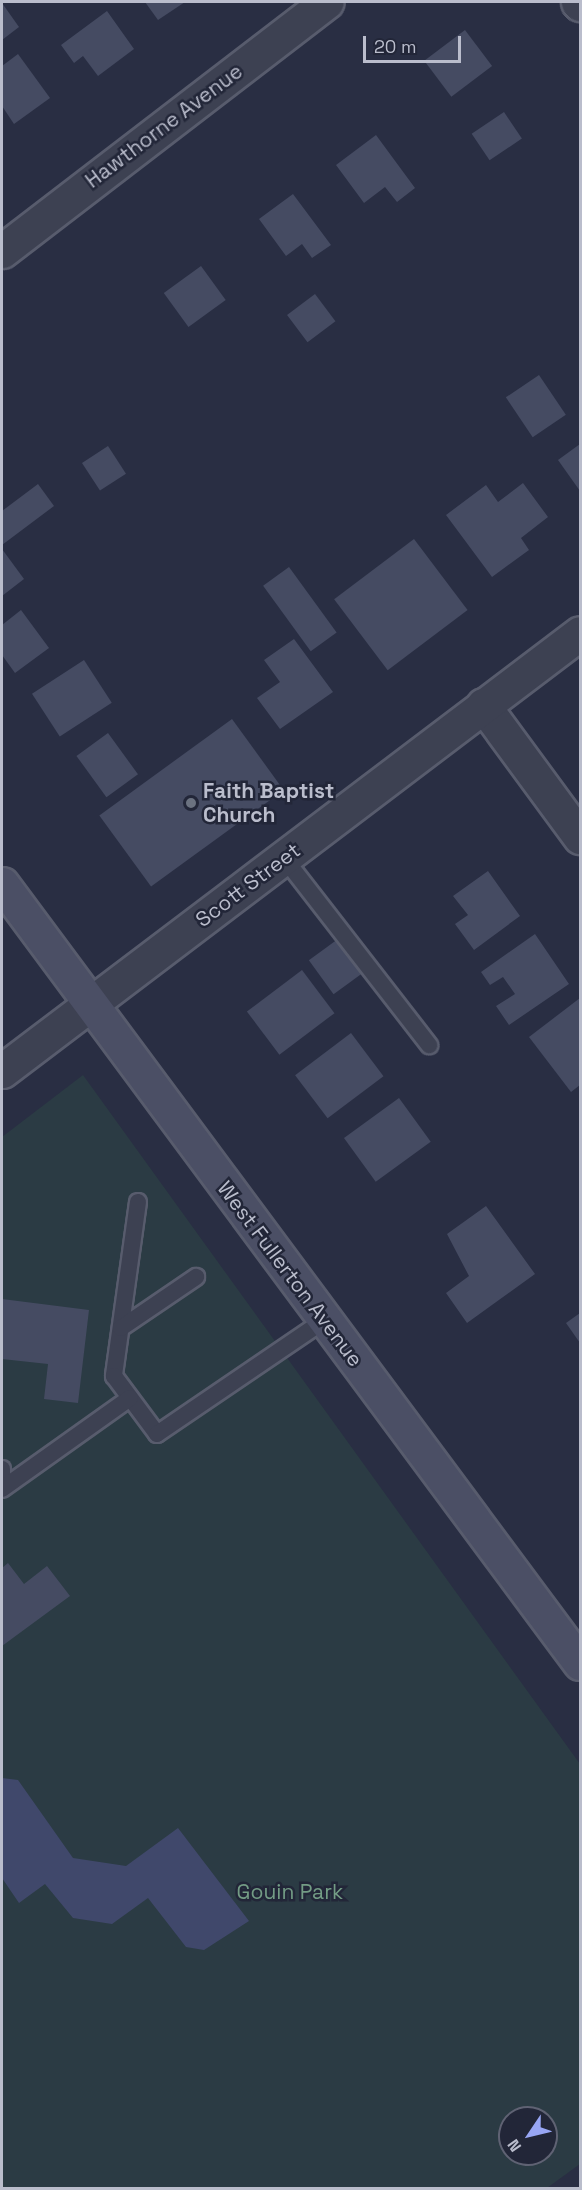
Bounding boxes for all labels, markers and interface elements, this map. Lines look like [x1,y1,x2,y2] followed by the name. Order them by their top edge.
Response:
[366,24,464,62] scale bar
[374,35,417,58] text: 20 m
[80,59,248,193] street label: Hawthorne Avenue
[203,778,334,828] place label: Faith Baptist Church
[184,796,198,810] marker: Faith Baptist Church
[191,838,305,932] street label: Scott Street
[212,1176,368,1372] street label: West Fullerton Avenue
[237,1879,343,1905] park label: Gouin Park
[498,2106,558,2166] north arrow
[503,2135,526,2156] text: N

